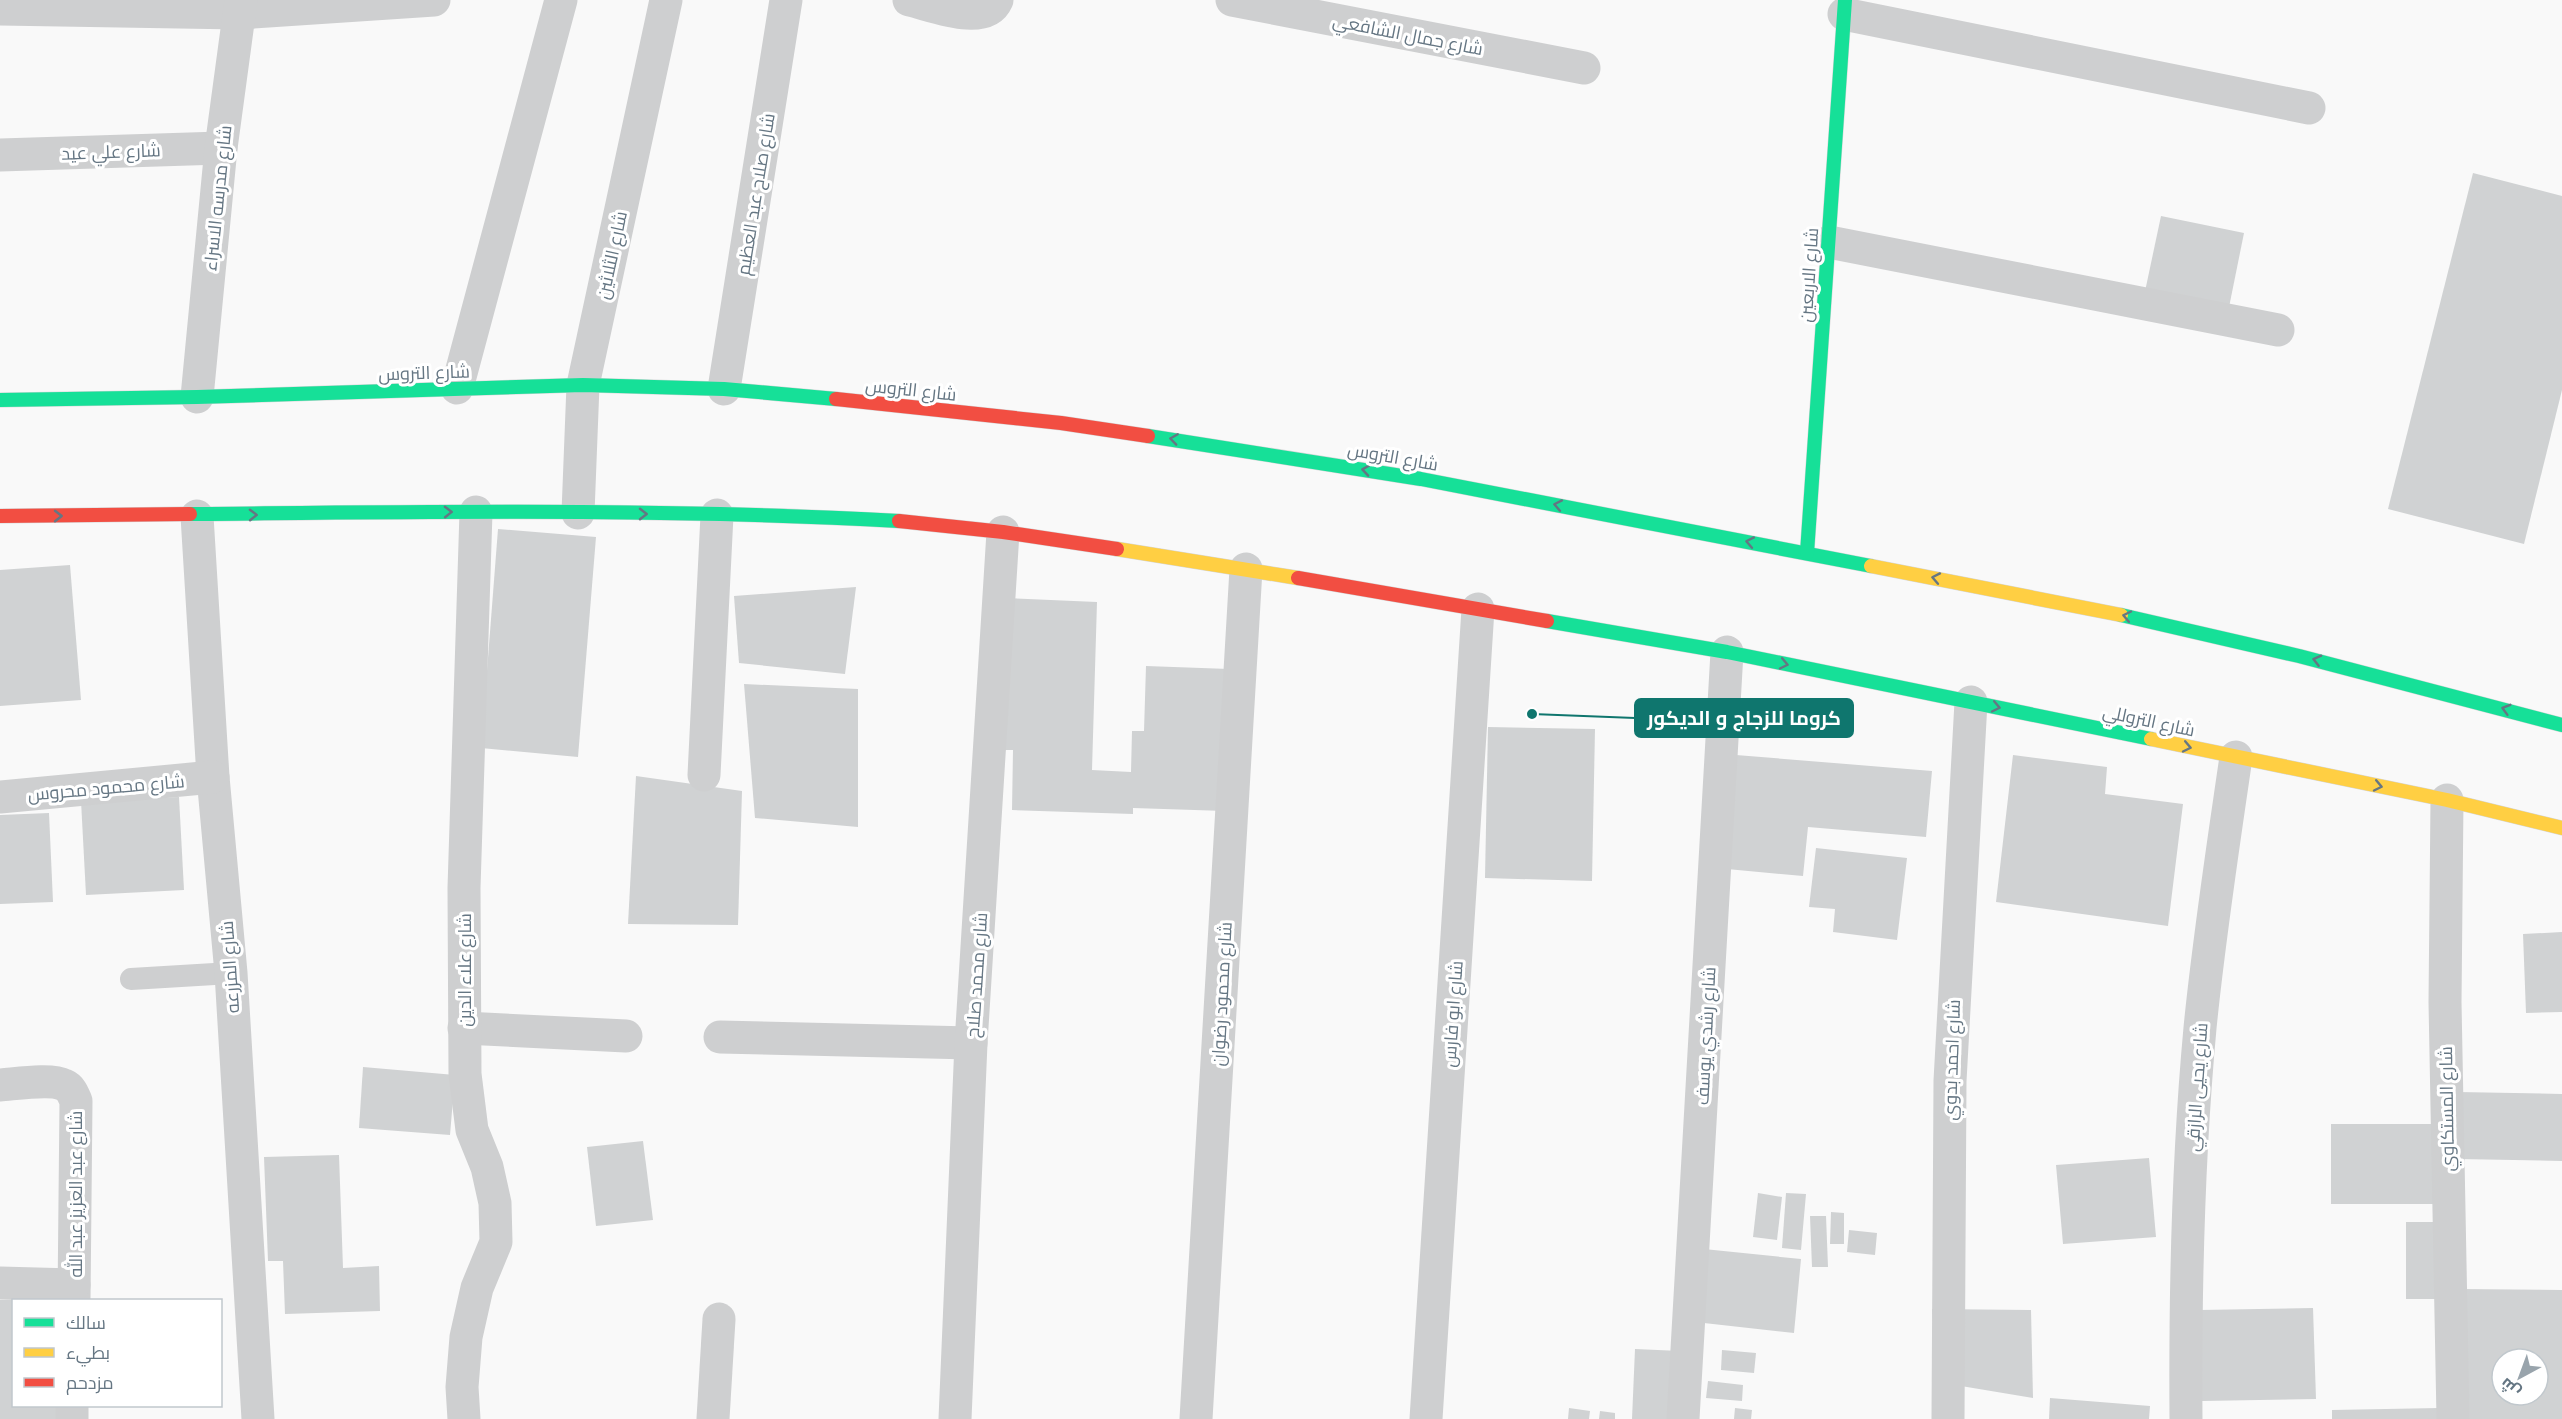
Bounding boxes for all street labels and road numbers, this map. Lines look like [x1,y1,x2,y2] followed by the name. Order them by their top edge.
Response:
[1330,8,1485,63] street label: شارع جمال الشافعي
[730,111,781,277] street label: شارع صلاح عبد العظيم
[197,124,238,272] street label: شارع مدرسه الاسراء
[61,137,161,168] street label: شارع علي عيد
[590,209,633,301] street label: شارع الثلاثين
[1793,227,1824,323] street label: شارع الاربعين
[378,358,470,387] street label: شارع التروس
[864,372,958,407] street label: شارع التروس
[1346,436,1440,477] street label: شارع التروس
[2100,699,2197,744] street label: شارع التروللي
[27,768,185,807] street label: شارع محمود محروس
[960,911,993,1039] street label: شارع محمد صلاح
[452,913,477,1027] street label: شارع علاء الدين
[214,920,245,1014] street label: شارع المزرعه
[1205,921,1238,1067] street label: شارع محمود رضوان
[1436,960,1469,1068] street label: شارع ابو فارس
[1689,966,1724,1106] street label: شارع رشدي يوسف
[1937,999,1968,1121] street label: شارع احمد بدوي
[2180,1022,2215,1152] street label: شارع يحيى الرازقي
[2433,1046,2462,1172] street label: شارع المستكاوي
[63,1111,88,1277] street label: شارع عبد العزيز عبد الله

